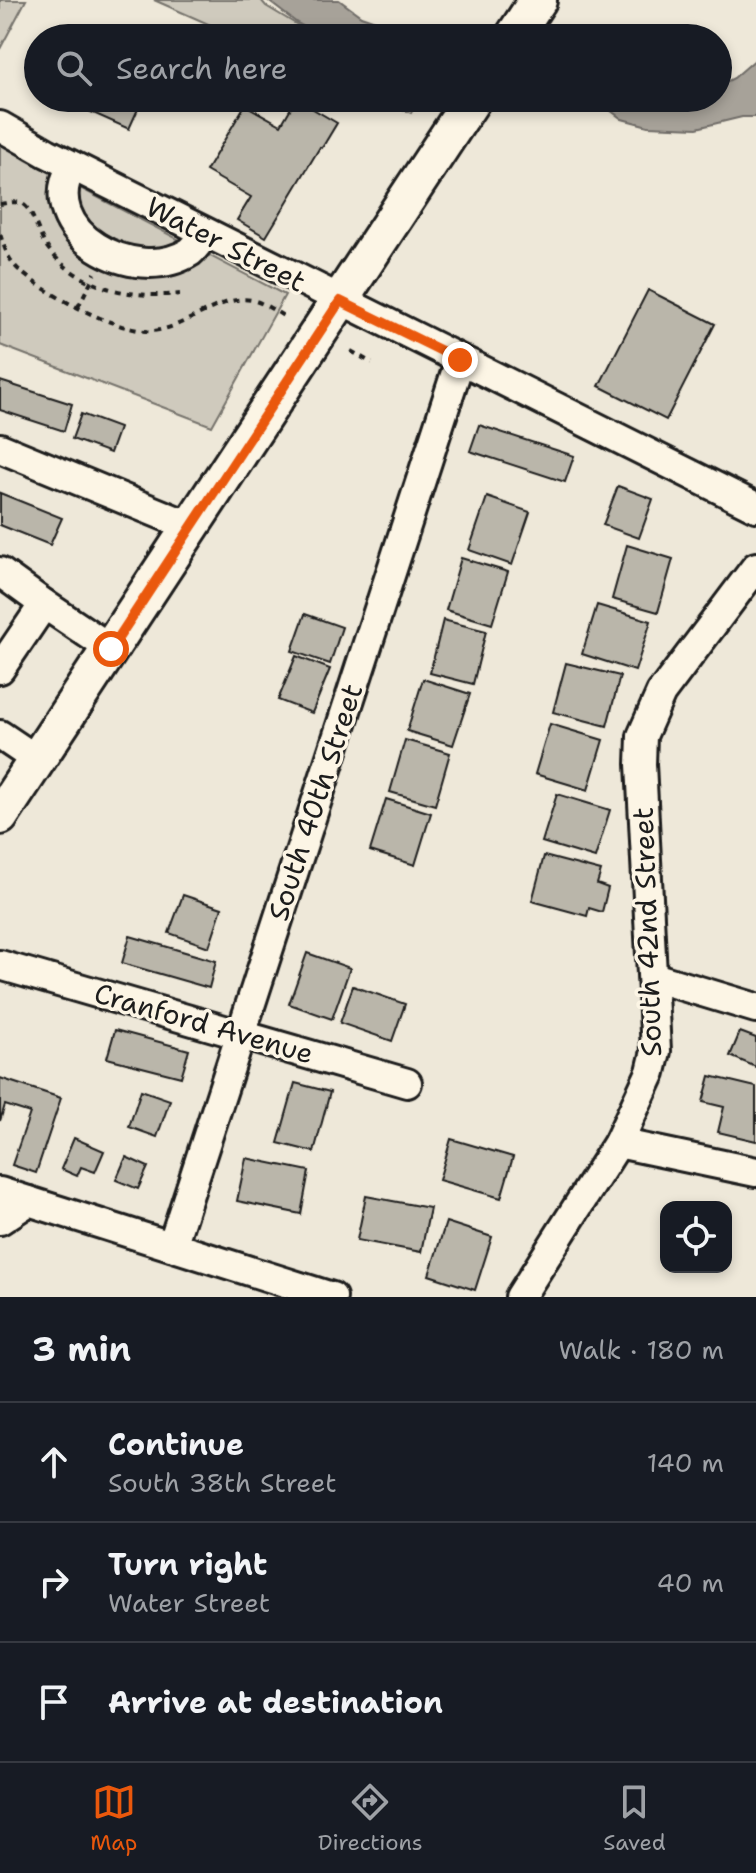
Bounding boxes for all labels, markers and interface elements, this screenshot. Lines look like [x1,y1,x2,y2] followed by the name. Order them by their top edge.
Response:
[24,24,732,112] search box
[52,46,96,90] icon: search
[116,48,287,89] text: Search here
[140,187,312,301] street label: Water Street
[442,342,478,378] route end
[93,631,129,667] route start
[259,679,371,925] street label: South 40th Street
[624,806,670,1058] street label: South 42nd Street
[90,974,318,1072] street label: Cranford Avenue
[660,1201,732,1273] map controls
[660,1201,732,1273] button: locate
[32,1326,131,1372] text: 3 min
[559,1332,724,1367] text: Walk · 180 m
[108,1424,244,1465] text: Continue
[32,1440,76,1484] icon: ahead
[647,1445,724,1480] text: 140 m
[108,1465,337,1500] text: South 38th Street
[108,1544,267,1585] text: Turn right
[32,1560,76,1604] icon: right
[657,1565,724,1600] text: 40 m
[108,1585,270,1620] text: Water Street
[32,1680,76,1724] icon: arrive
[108,1682,443,1723] text: Arrive at destination
[90,1780,137,1857] tab: Map
[318,1780,423,1857] tab: Directions
[603,1780,666,1857] tab: Saved

